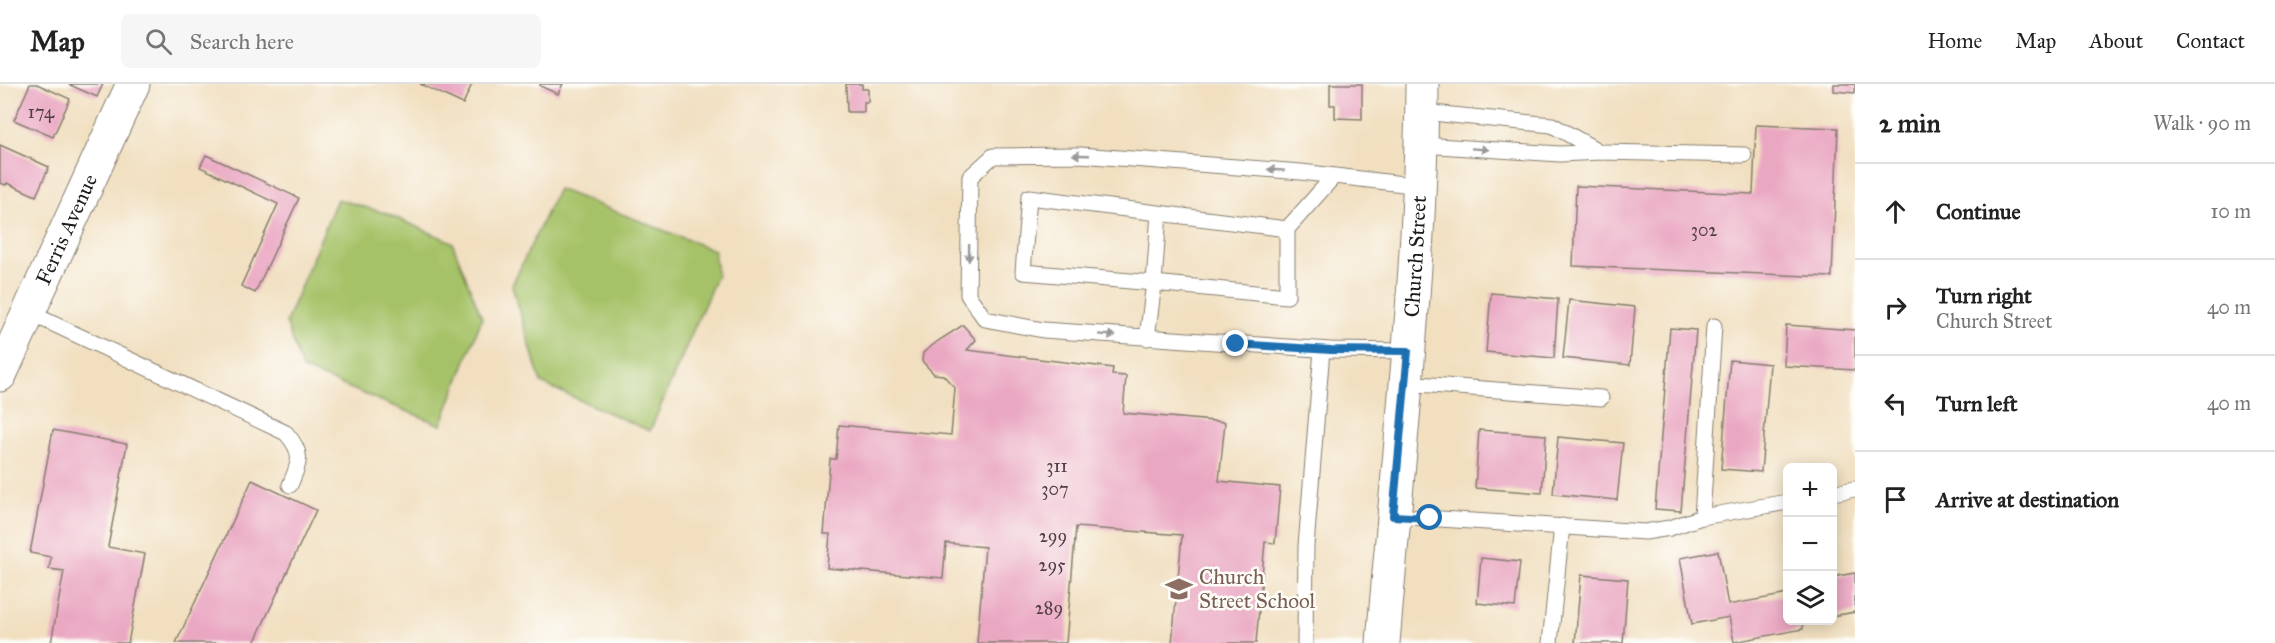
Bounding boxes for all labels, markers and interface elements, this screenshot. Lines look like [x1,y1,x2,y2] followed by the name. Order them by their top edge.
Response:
[121,14,541,68] search box
[30,24,85,59] text: Map
[142,25,175,58] icon: search
[190,28,294,55] text: Search here
[1927,28,1982,54] text: Home
[2015,28,2056,54] text: Map
[2089,28,2143,54] text: About
[2176,28,2245,54] text: Contact
[28,101,55,123] house number: 174
[1879,107,1940,139] text: 2 min
[2153,111,2251,135] text: Walk · 90 m
[1471,144,1490,154] one-way arrow
[1072,151,1091,160] one-way arrow
[1266,165,1285,175] one-way arrow
[30,170,103,289] street label: Ferris Avenue
[1398,194,1432,318] street label: Church Street
[1879,195,1912,228] icon: ahead
[1936,198,2021,225] text: Continue
[2210,199,2251,223] text: 10 m
[1691,219,1717,241] house number: 302
[964,244,974,263] one-way arrow
[1936,282,2032,309] text: Turn right
[1879,291,1912,324] icon: right
[2207,295,2251,319] text: 40 m
[1936,309,2052,333] text: Church Street
[1098,330,1117,340] one-way arrow
[1222,330,1248,356] route end
[1879,387,1912,420] icon: left
[1936,390,2018,417] text: Turn left
[2207,391,2251,415] text: 40 m
[1046,455,1068,477] house number: 311
[1783,463,1837,625] map controls
[1783,463,1837,517] button: +
[1041,478,1069,500] house number: 307
[1879,483,1912,516] icon: arrive
[1936,486,2119,513] text: Arrive at destination
[1416,504,1442,530] route start
[1783,517,1837,571] button: −
[1039,525,1067,547] house number: 299
[1039,554,1066,576] house number: 295
[1199,564,1316,614] place label: Church Street School
[1783,571,1837,625] button: layers
[1164,574,1194,604] school or university icon: Church Street School
[1035,597,1063,619] house number: 289

